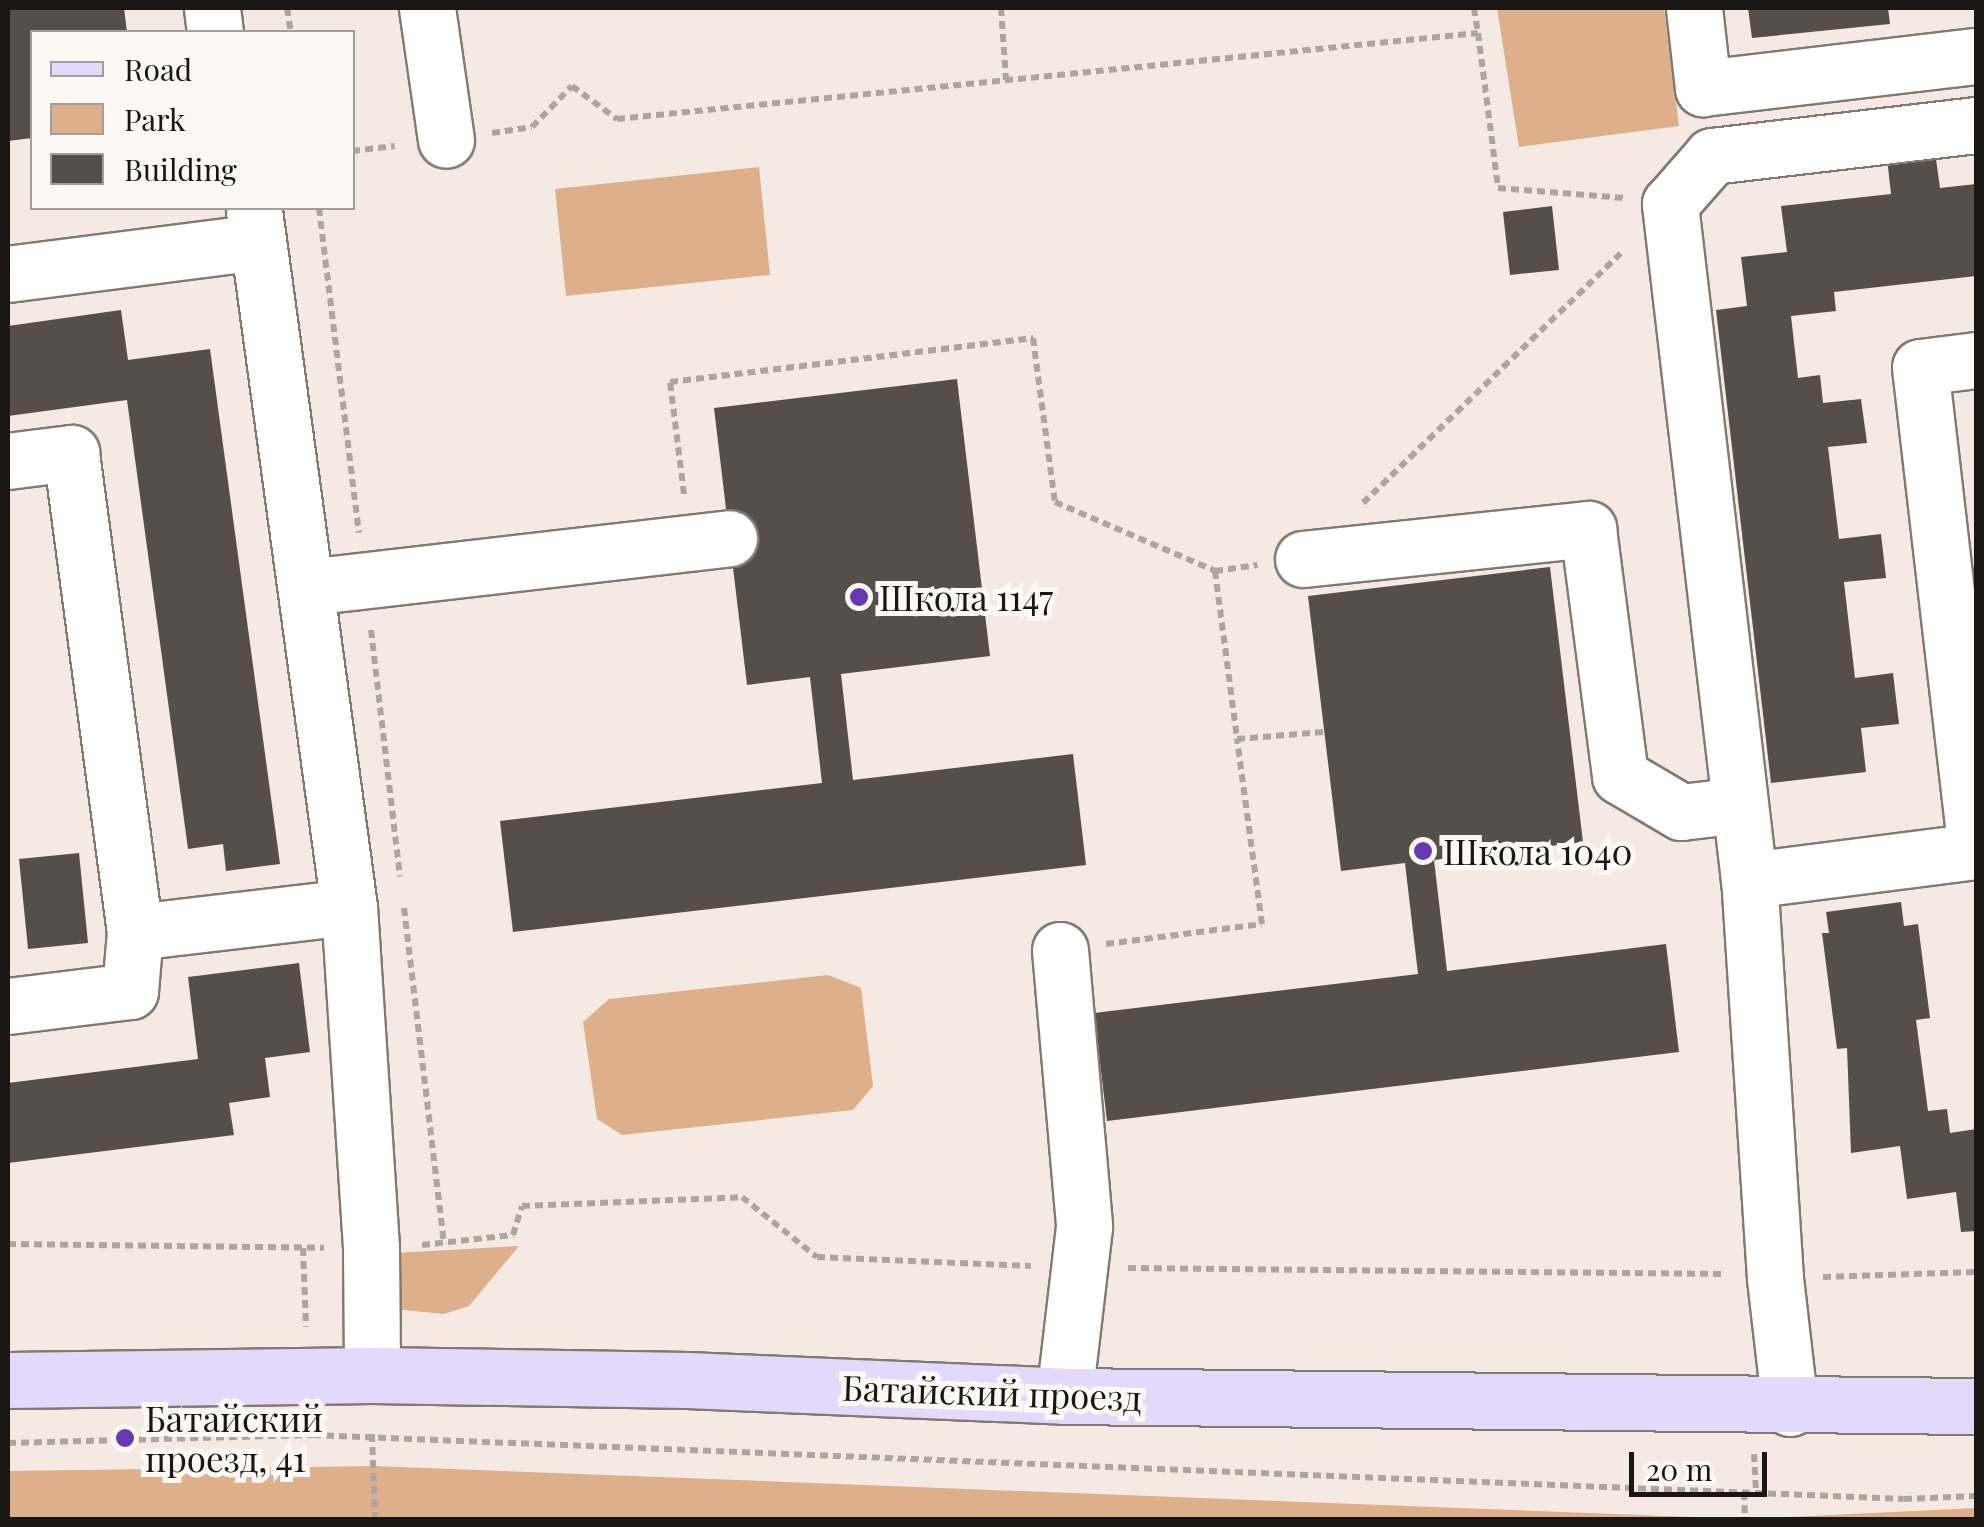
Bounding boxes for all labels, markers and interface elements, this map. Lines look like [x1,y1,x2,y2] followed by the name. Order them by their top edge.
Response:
[30,30,355,210] legend
[124,49,192,89] text: Road
[124,99,186,139] text: Park
[124,149,237,189] text: Building
[879,576,1053,618] place label: Школа 1147
[848,586,870,608] marker: Школа 1147
[1443,830,1633,872] place label: Школа 1040
[1412,840,1434,862] marker: Школа 1040
[841,1366,1143,1418] street label: Батайский проезд
[145,1397,323,1479] place label: Батайский проезд, 41
[114,1427,136,1449] marker: Батайский проезд, 41
[1634,1432,1772,1494] scale bar
[1646,1449,1712,1489] text: 20 m

